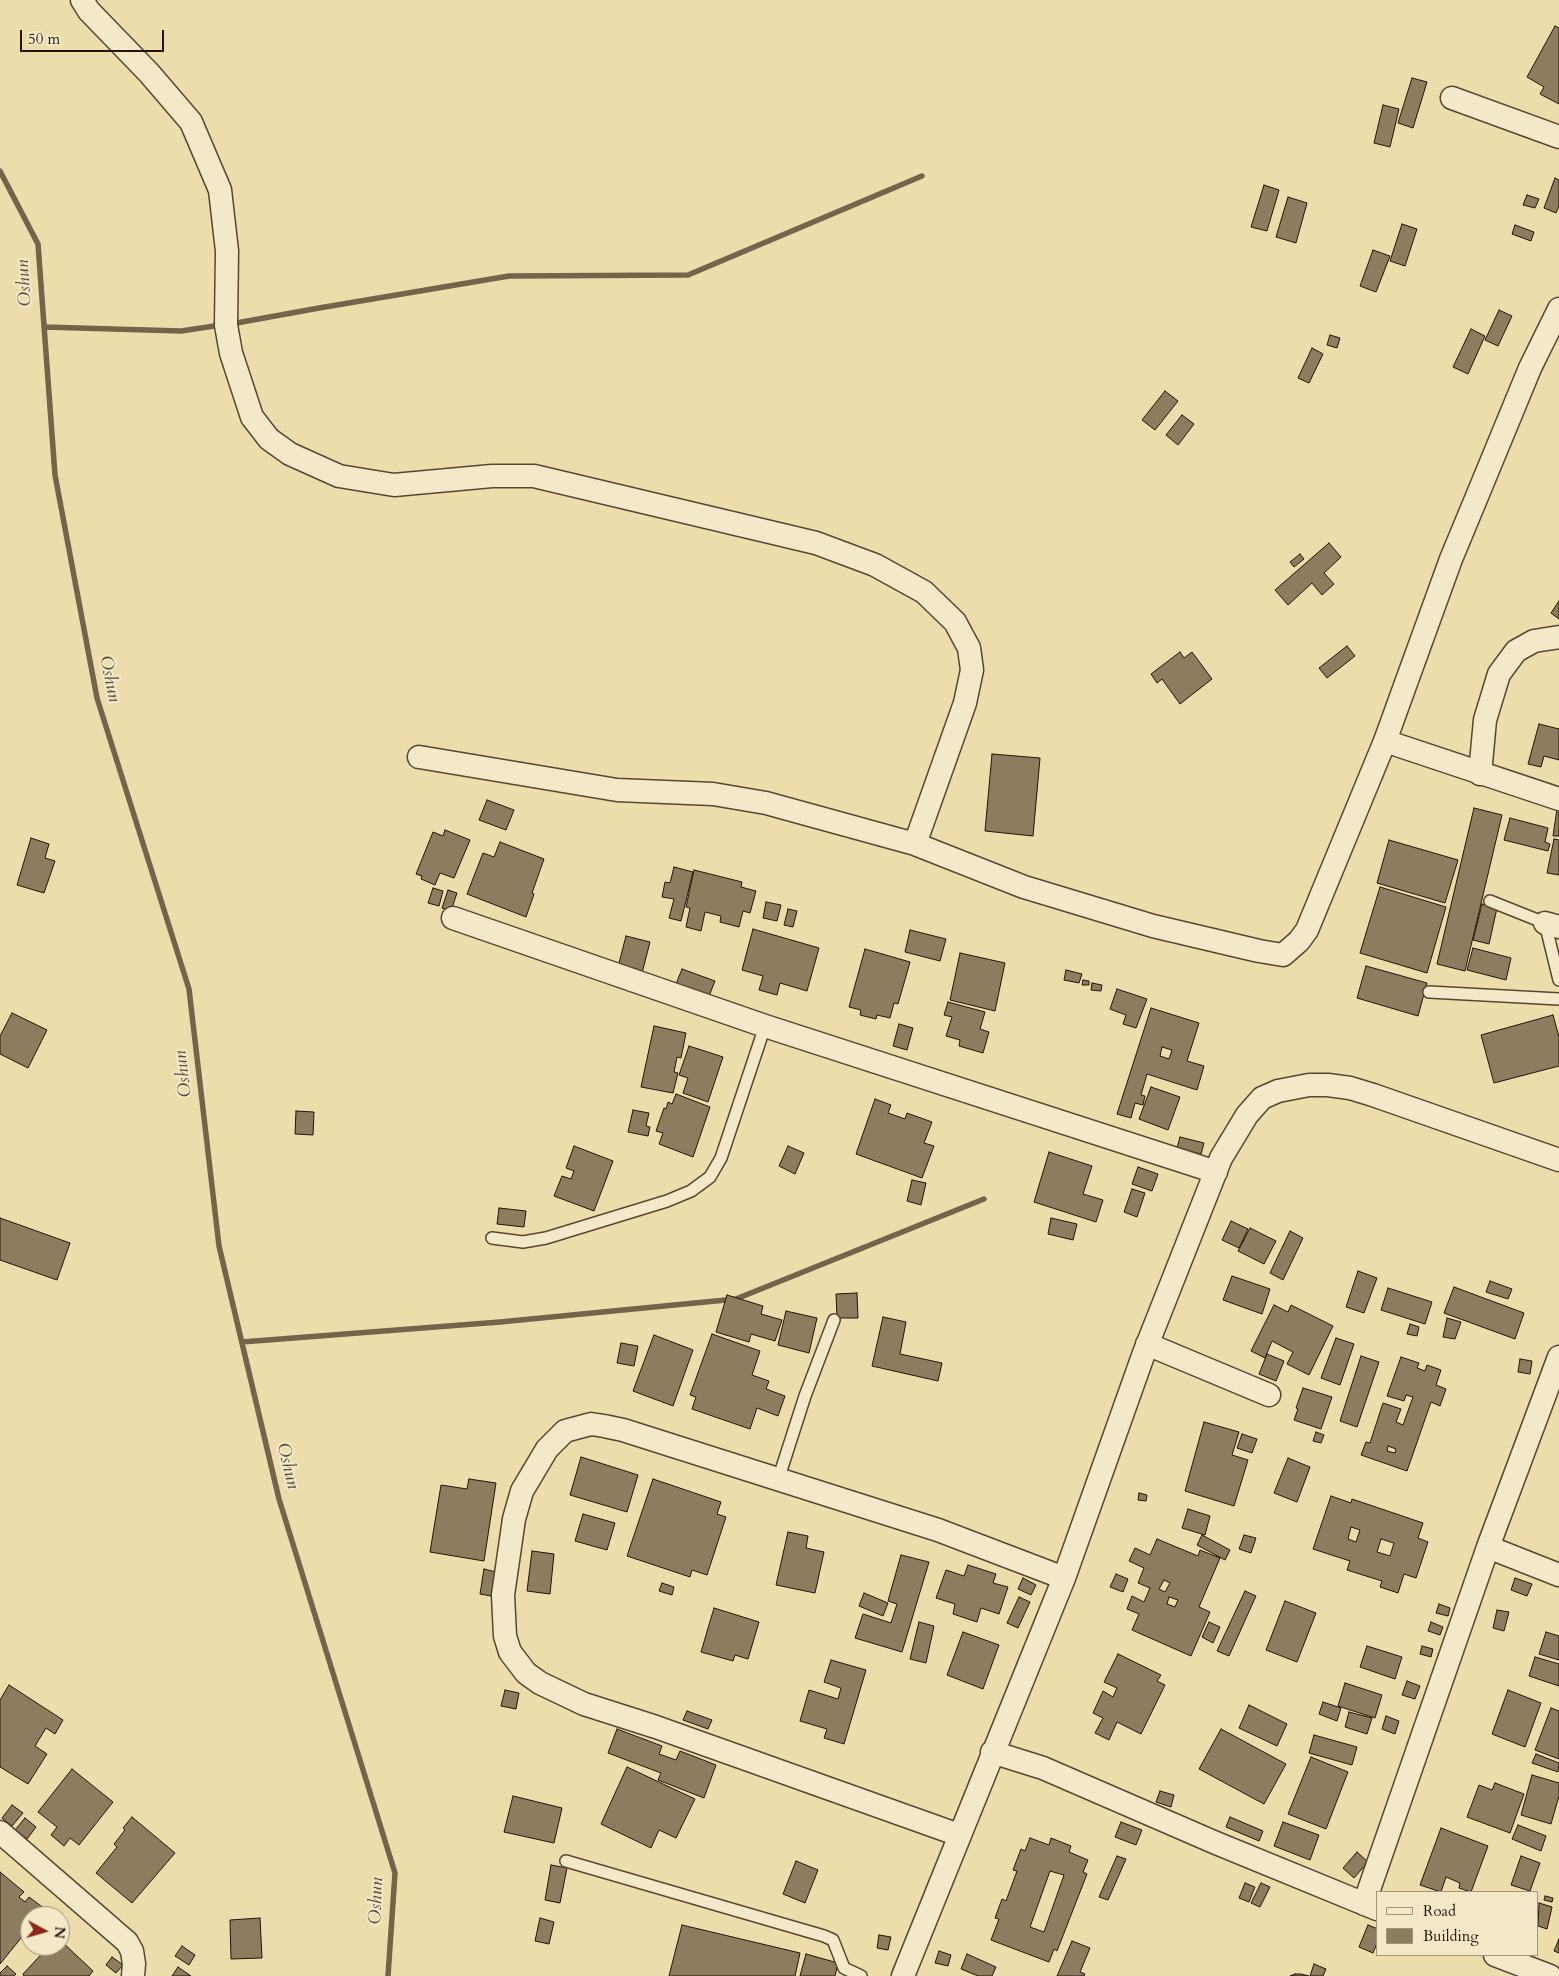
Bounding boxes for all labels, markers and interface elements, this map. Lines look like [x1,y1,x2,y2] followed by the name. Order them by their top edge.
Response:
[22,20,166,52] scale bar
[28,29,60,49] text: 50 m
[13,259,37,307] water label: Oshun
[94,654,124,704] water label: Oshun
[170,1049,198,1099] water label: Oshun
[271,1441,303,1491] water label: Oshun
[365,1877,389,1925] water label: Oshun
[1376,1891,1539,1956] legend
[1423,1901,1456,1921] text: Road
[20,1906,70,1956] north arrow
[49,1925,70,1940] text: N
[1423,1926,1479,1946] text: Building

